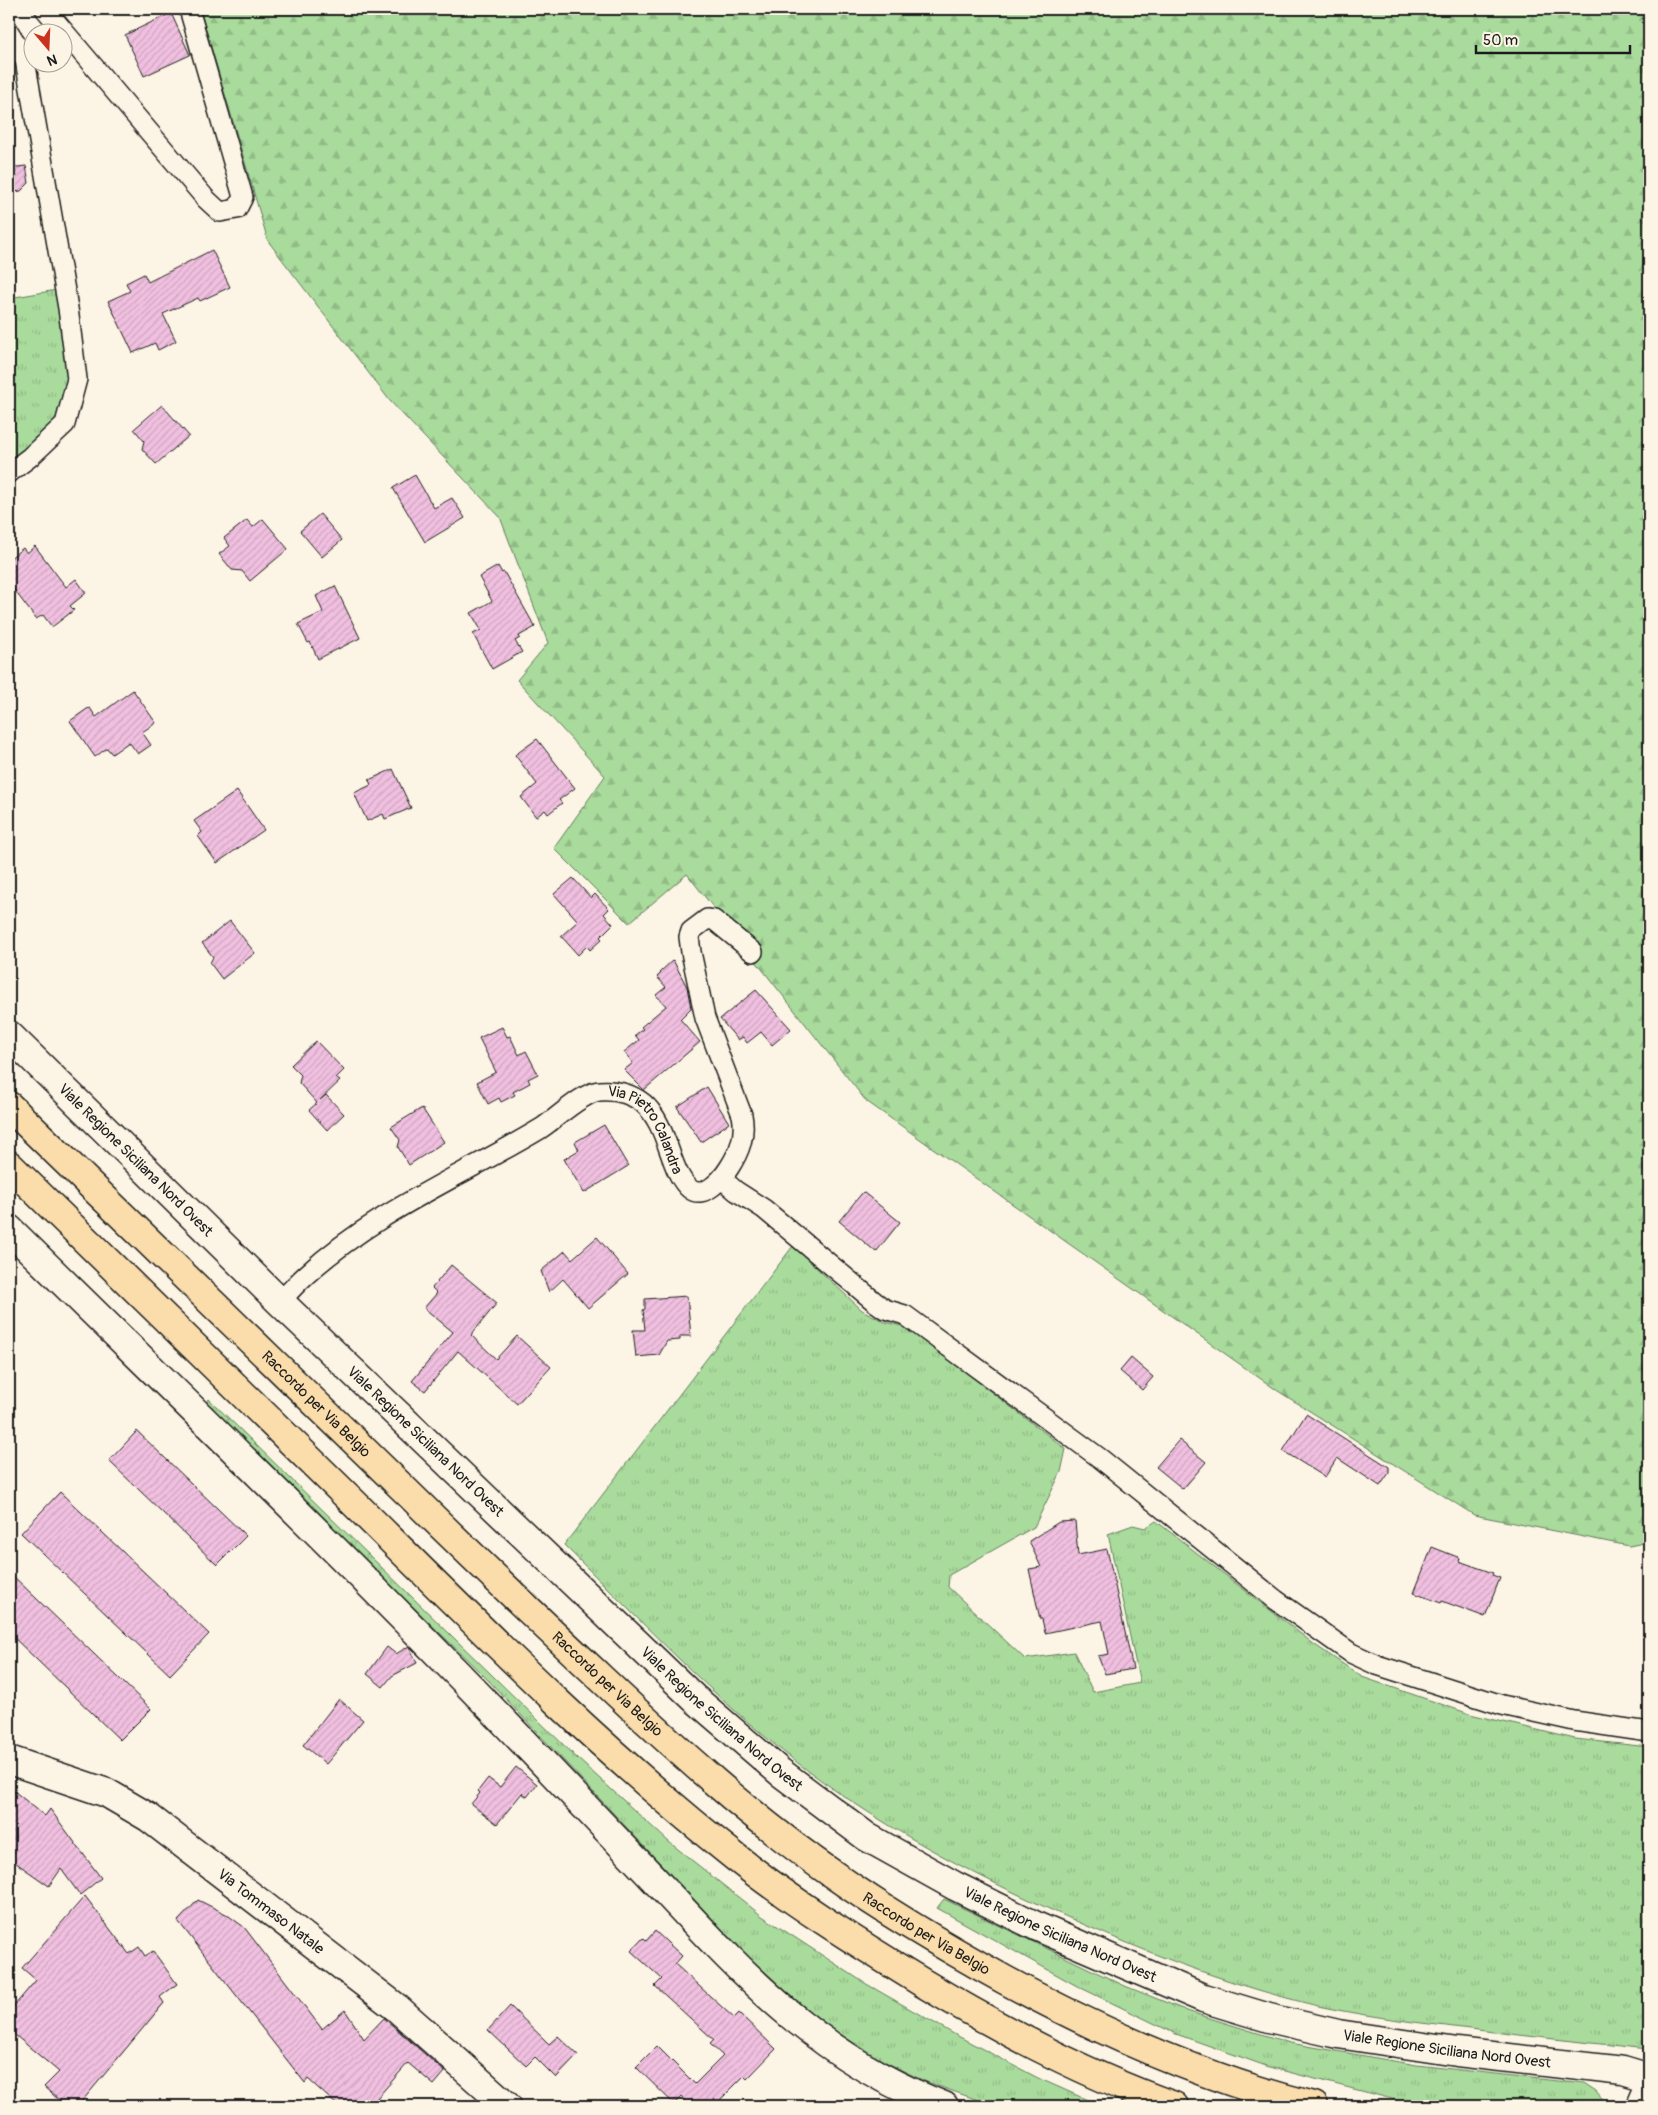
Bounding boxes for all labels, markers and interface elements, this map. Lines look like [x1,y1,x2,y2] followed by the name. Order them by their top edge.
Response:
[22,22,72,72] north arrow
[1476,22,1629,54] scale bar
[1483,31,1518,50] text: 50 m
[45,50,59,69] text: N
[54,1079,218,1241] street label: Viale Regione Siciliana Nord Ovest
[607,1081,687,1177] street label: Via Pietro Calandra
[258,1347,375,1461] street label: Raccordo per Via Belgio
[343,1362,509,1521] street label: Viale Regione Siciliana Nord Ovest
[548,1627,667,1741] street label: Raccordo per Via Belgio
[637,1643,807,1796] street label: Viale Regione Siciliana Nord Ovest
[214,1864,329,1959] street label: Via Tommaso Natale
[961,1882,1160,1987] street label: Viale Regione Siciliana Nord Ovest
[859,1888,993,1979] street label: Raccordo per Via Belgio
[1341,2025,1553,2072] street label: Viale Regione Siciliana Nord Ovest

